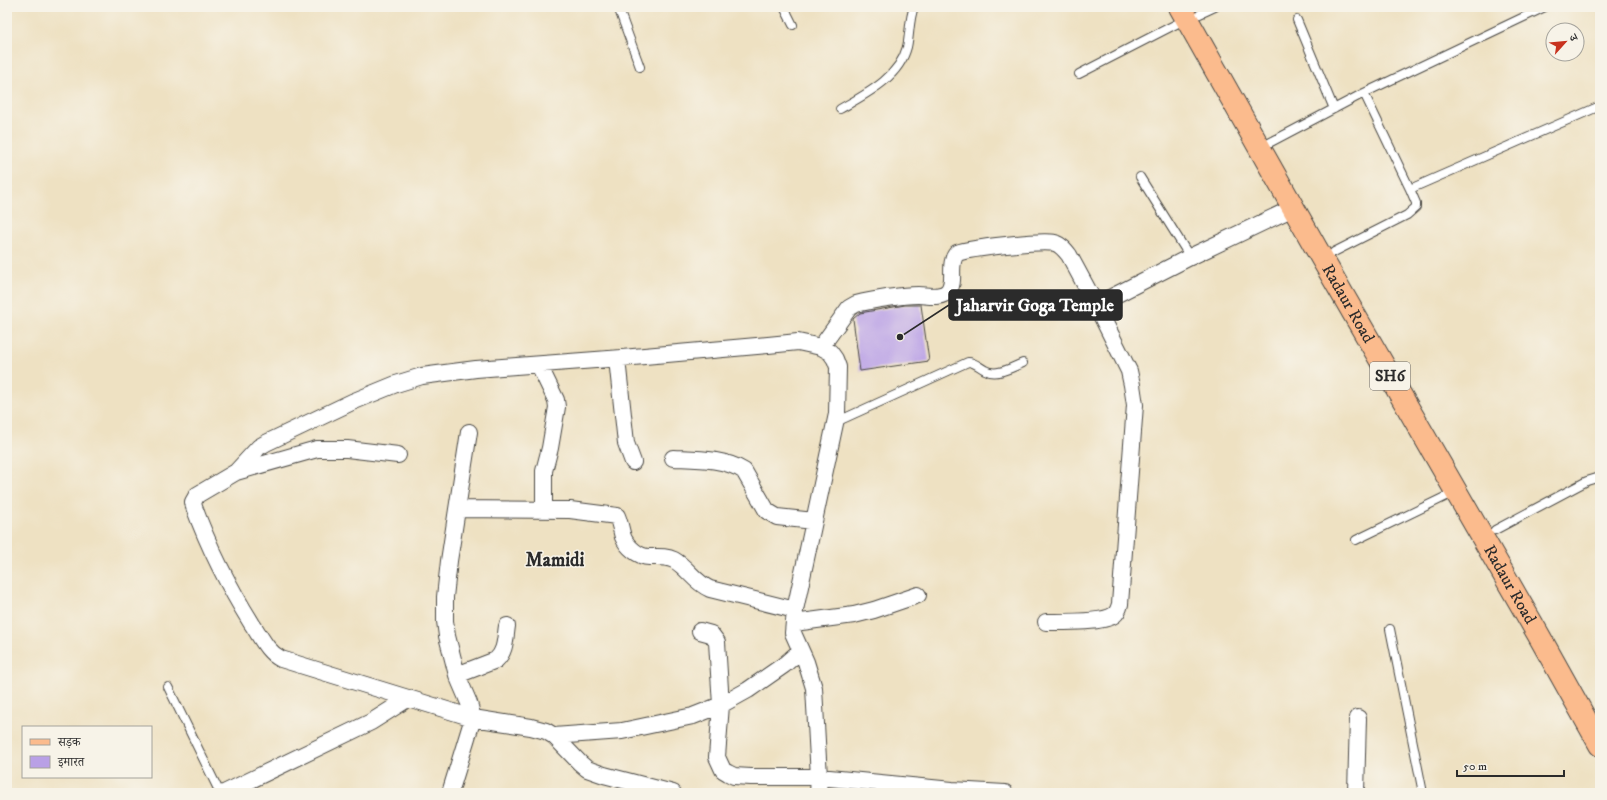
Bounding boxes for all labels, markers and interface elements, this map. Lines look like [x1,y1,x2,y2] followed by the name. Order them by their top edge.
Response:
[1545,22,1585,62] north arrow
[1565,31,1581,45] text: उ
[1317,260,1380,348] street label: Radaur Road
[949,290,1122,320] callout: Jaharvir Goga Temple
[954,295,1114,317] text: Jaharvir Goga Temple
[1370,362,1410,390] road number: SH6
[1478,541,1541,629] street label: Radaur Road
[526,549,585,572] district label: Mamidi
[22,726,152,778] legend
[57,735,82,750] text: सड़क
[1457,752,1564,778] scale bar
[57,755,85,770] text: इमारत
[1463,759,1487,774] text: 50 m

